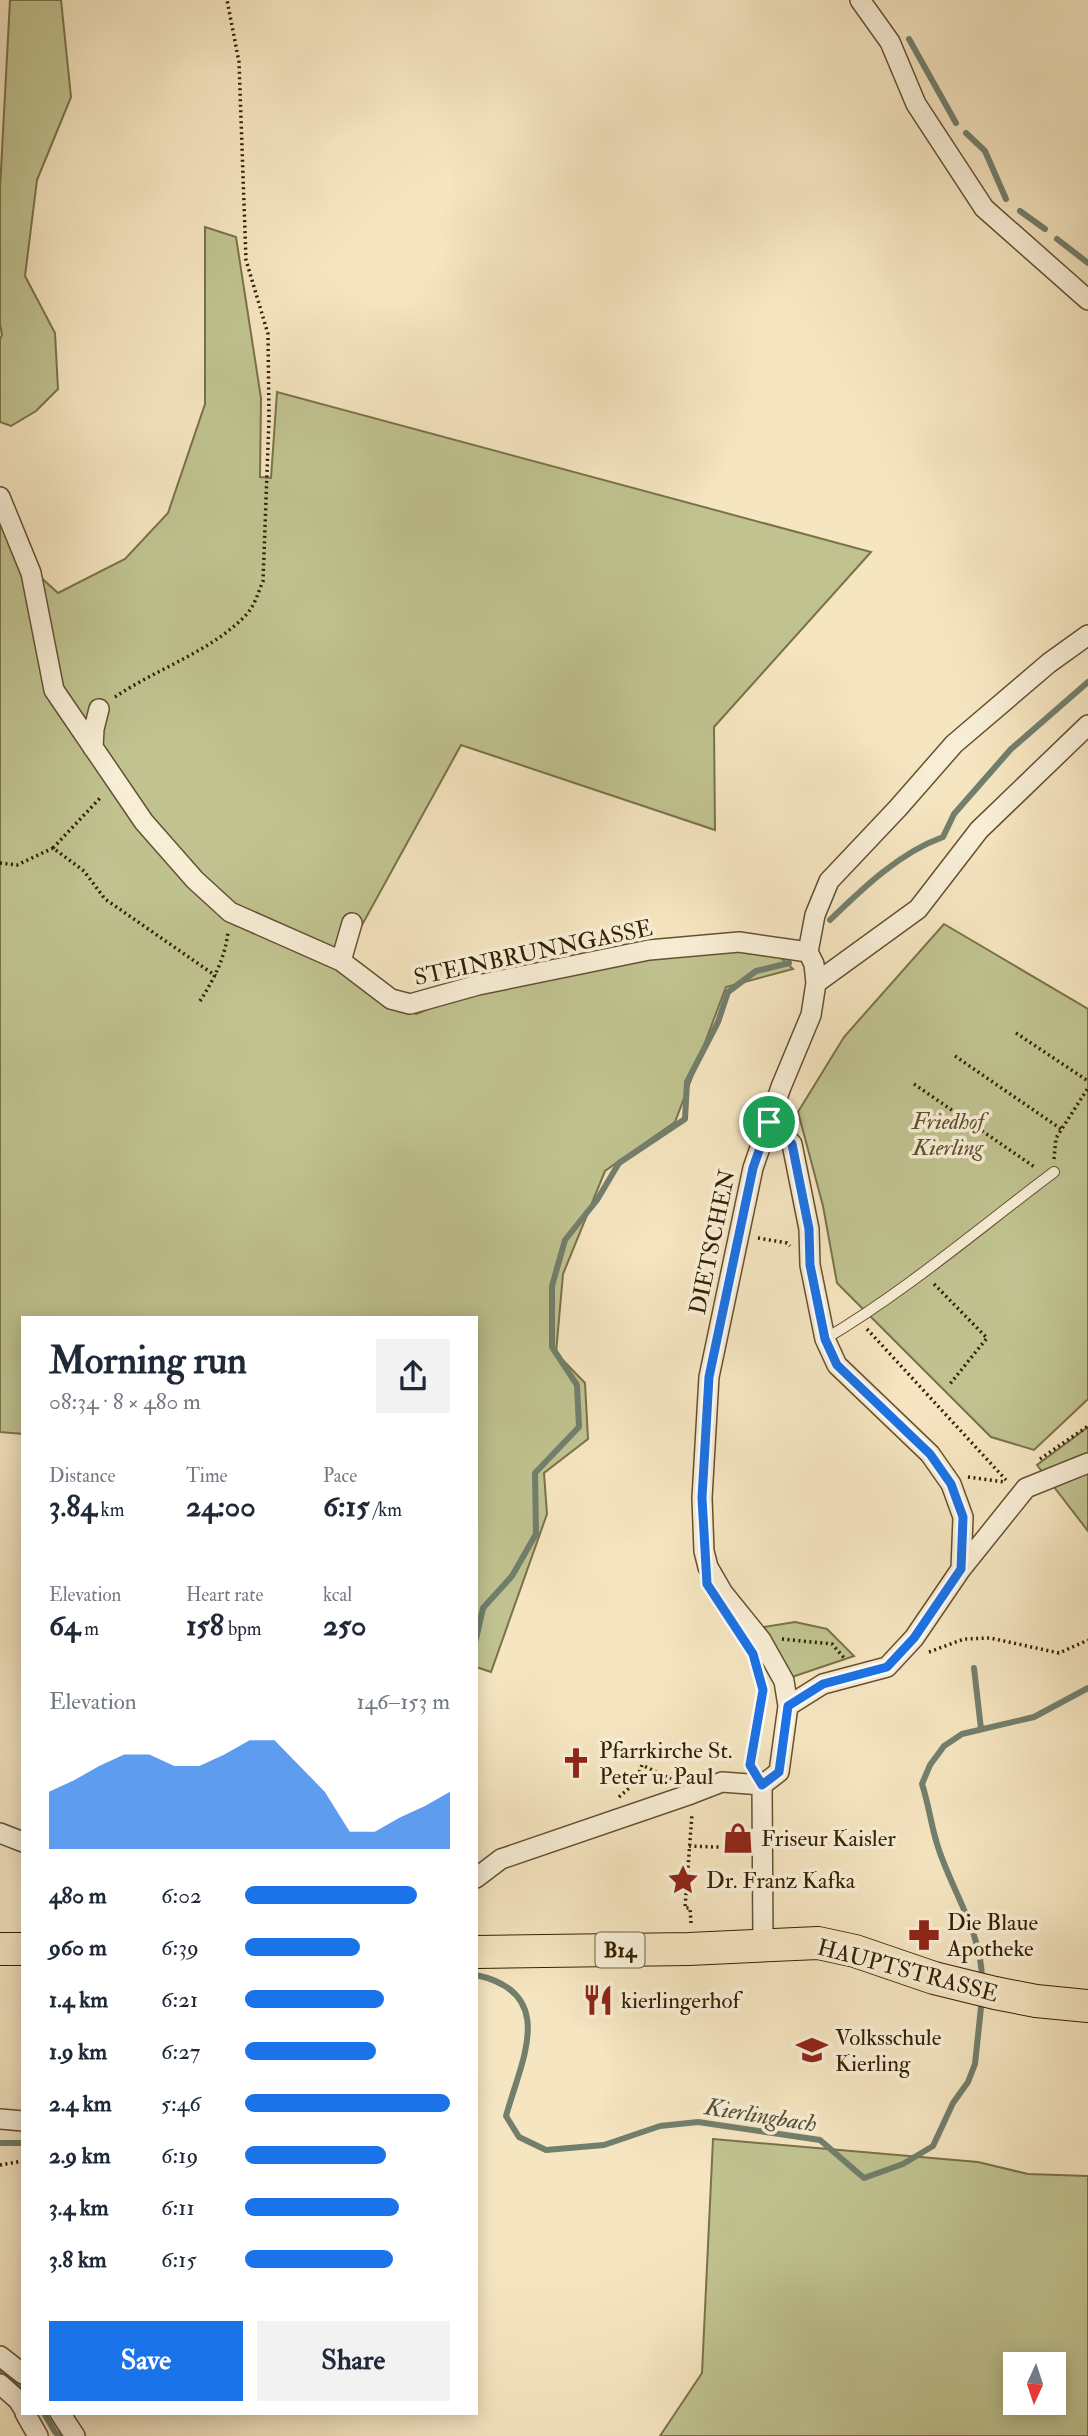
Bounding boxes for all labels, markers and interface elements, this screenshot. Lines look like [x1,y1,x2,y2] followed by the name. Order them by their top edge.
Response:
[411,913,655,992] street label: STEINBRUNNGASSE
[739,1092,799,1152] pin
[750,1103,788,1141] icon: arrive
[911,1107,989,1162] park label: Friedhof Kierling
[683,1167,742,1317] street label: DIETSCHEN
[49,1337,247,1385] text: Morning run
[376,1339,450,1413] button: share
[49,1387,201,1416] text: 08:34 · 8 × 480 m
[49,1464,115,1488] text: Distance
[186,1464,228,1488] text: Time
[323,1464,357,1488] text: Pace
[49,1488,97,1525] text: 3.84
[186,1488,256,1525] text: 24:00
[323,1488,369,1525] text: 6:15
[97,1498,124,1522] text: km
[369,1498,402,1522] text: /km
[49,1583,121,1607] text: Elevation
[186,1583,263,1607] text: Heart rate
[323,1583,352,1607] text: kcal
[49,1607,80,1644] text: 64
[186,1607,224,1644] text: 158
[323,1607,366,1644] text: 250
[80,1617,99,1641] text: m
[224,1617,262,1641] text: bpm
[49,1687,137,1716] text: Elevation
[356,1687,450,1716] text: 146–153 m
[599,1736,732,1791] place label: Pfarrkirche St. Peter u. Paul
[559,1746,593,1780] church icon: Pfarrkirche St. Peter u. Paul
[721,1821,755,1855] shop icon: Friseur Kaisler
[761,1824,896,1853] place label: Friseur Kaisler
[666,1863,700,1897] place icon: Dr. Franz Kafka
[706,1866,856,1895] place label: Dr. Franz Kafka
[49,1881,107,1910] text: 480 m
[161,1881,202,1910] text: 6:02
[946,1908,1038,1964] place label: Die Blaue Apotheke
[907,1918,941,1952] pharmacy icon: Die Blaue Apotheke
[596,1932,644,1968] road number: B14
[814,1932,1002,2009] street label: HAUPTSTRASSE
[49,1933,107,1962] text: 960 m
[161,1933,199,1962] text: 6:39
[581,1983,615,2017] restaurant icon: kierlingerhof
[49,1985,108,2014] text: 1.4 km
[161,1985,198,2014] text: 6:21
[621,1986,744,2015] place label: kierlingerhof
[835,2023,942,2078] place label: Volksschule Kierling
[795,2033,829,2067] school or university icon: Volksschule Kierling
[49,2037,107,2066] text: 1.9 km
[161,2037,200,2066] text: 6:27
[49,2089,112,2118] text: 2.4 km
[161,2089,201,2118] text: 5:46
[702,2091,819,2140] water label: Kierlingbach
[49,2141,111,2170] text: 2.9 km
[161,2141,198,2170] text: 6:19
[49,2193,109,2222] text: 3.4 km
[161,2193,195,2222] text: 6:11
[49,2245,107,2274] text: 3.8 km
[161,2245,197,2274] text: 6:15
[49,2321,243,2401] button: Save
[257,2321,450,2401] button: Share
[1003,2352,1066,2415] north arrow
[1003,2352,1066,2415] map controls

